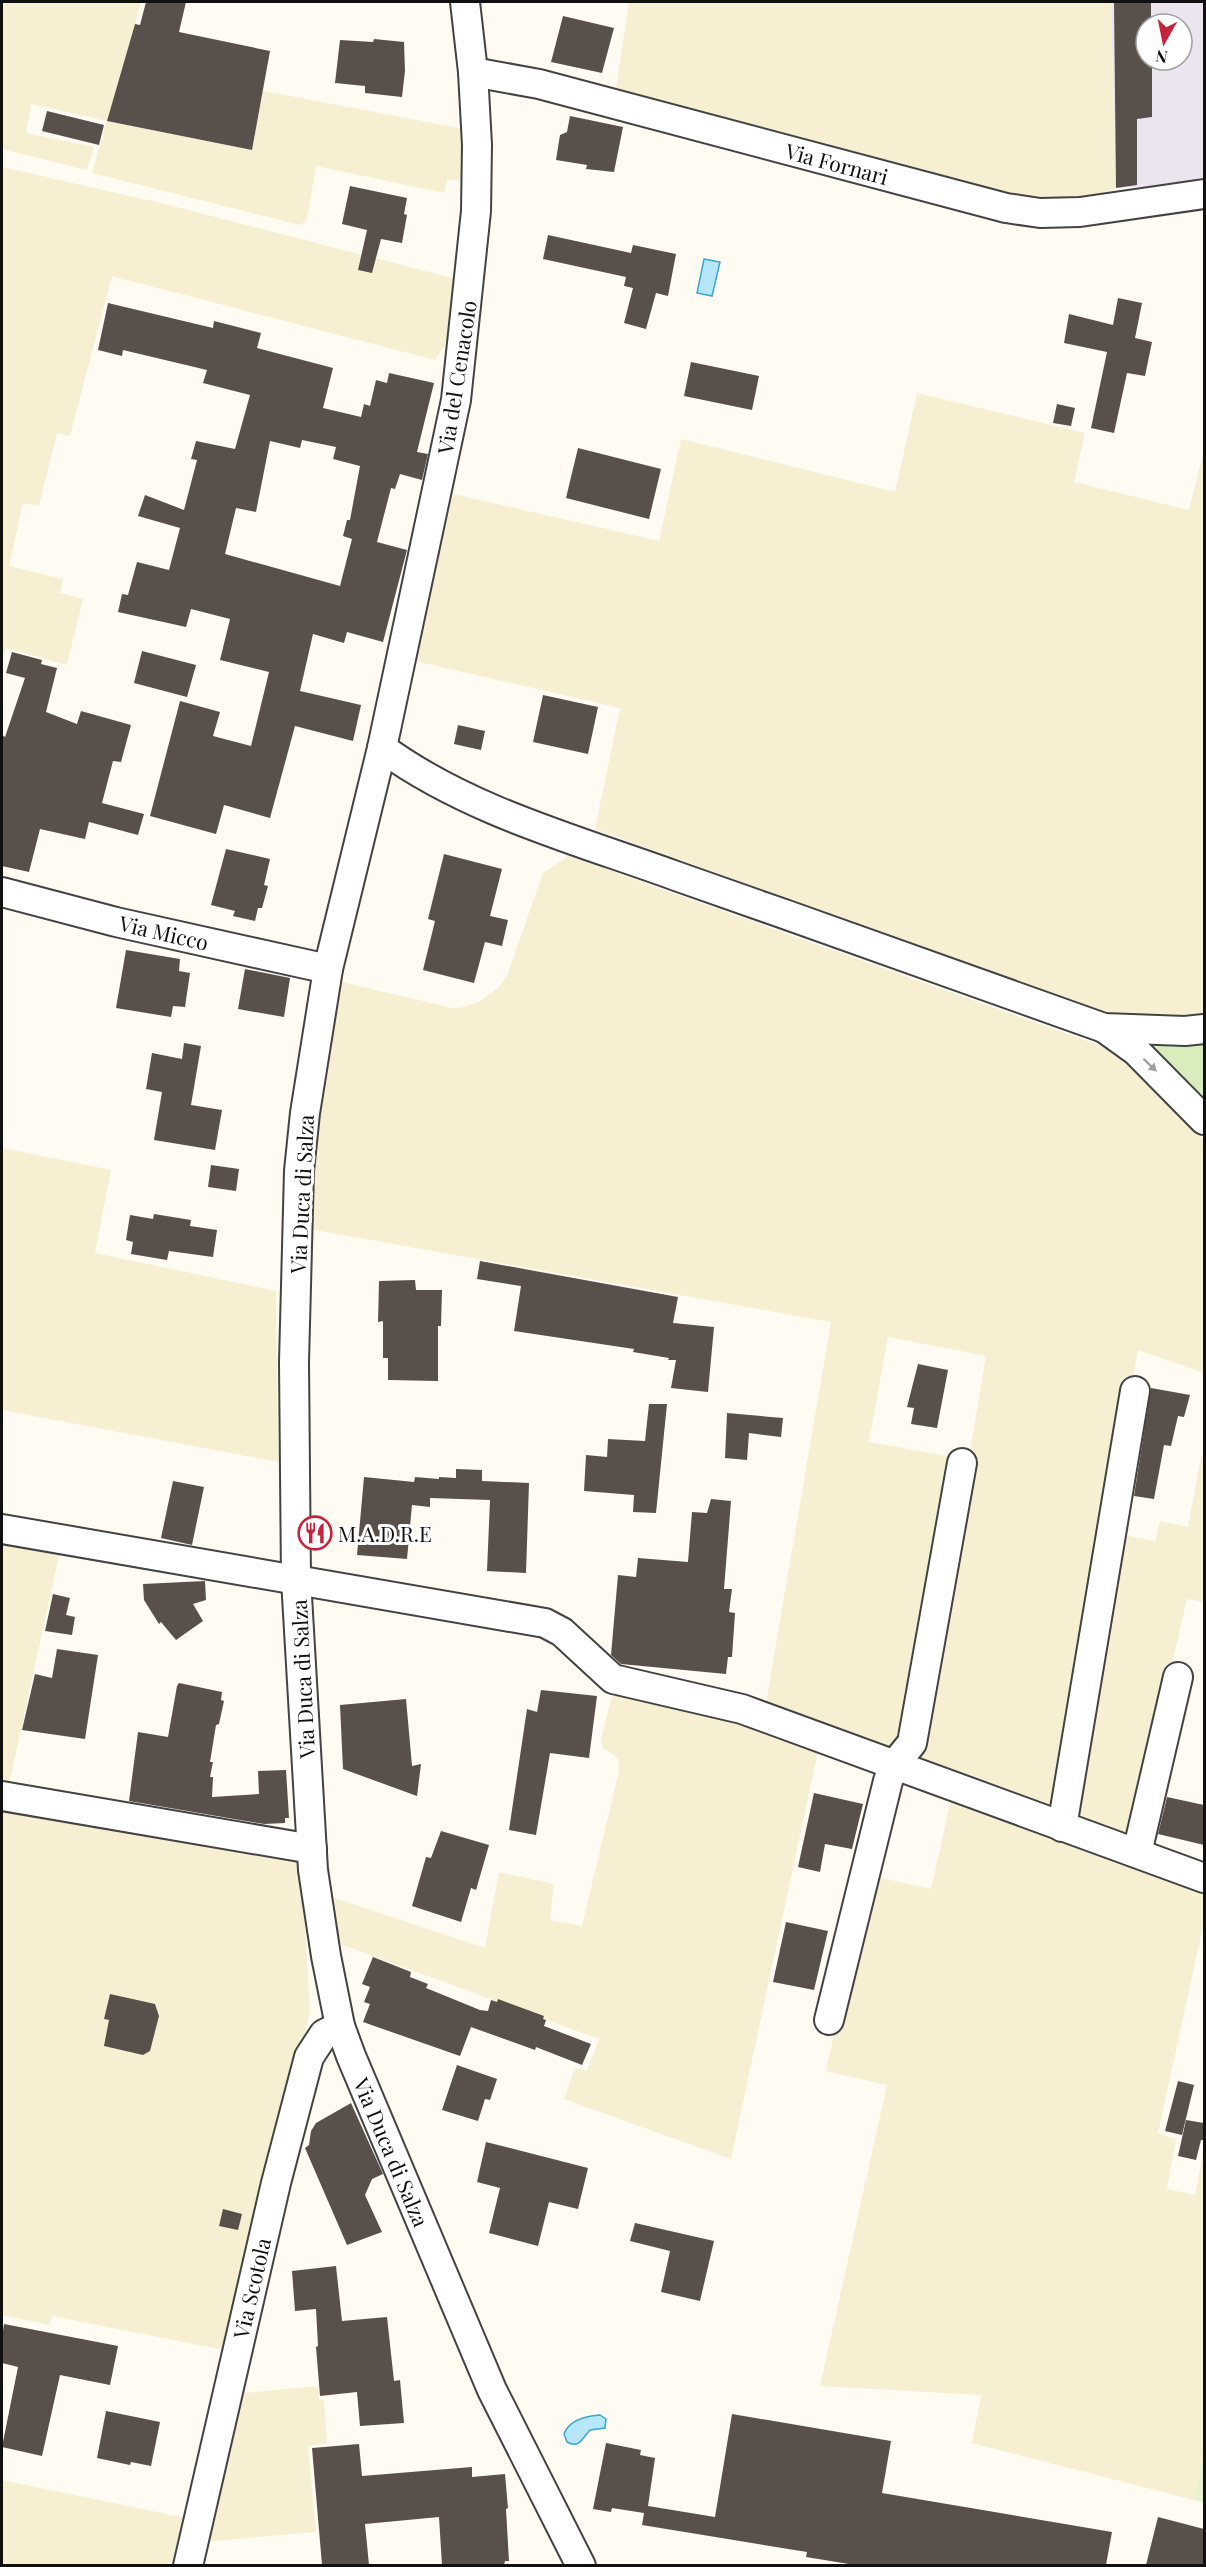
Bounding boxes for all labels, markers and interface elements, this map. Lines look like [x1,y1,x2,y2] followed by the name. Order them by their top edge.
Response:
[1134,12,1194,72] north arrow
[1154,46,1169,69] text: N
[782,136,891,190] street label: Via Fornari
[430,298,482,457] street label: Via del Cenacolo
[116,908,211,956] street label: Via Micco
[1142,1057,1156,1071] one-way arrow
[283,1113,319,1275] street label: Via Duca di Salza
[297,1515,333,1551] restaurant icon: M.A.D.R.E
[338,1519,432,1547] place label: M.A.D.R.E
[284,1598,320,1760] street label: Via Duca di Salza
[348,2072,436,2231] street label: Via Duca di Salza
[226,2234,276,2342] street label: Via Scotola

